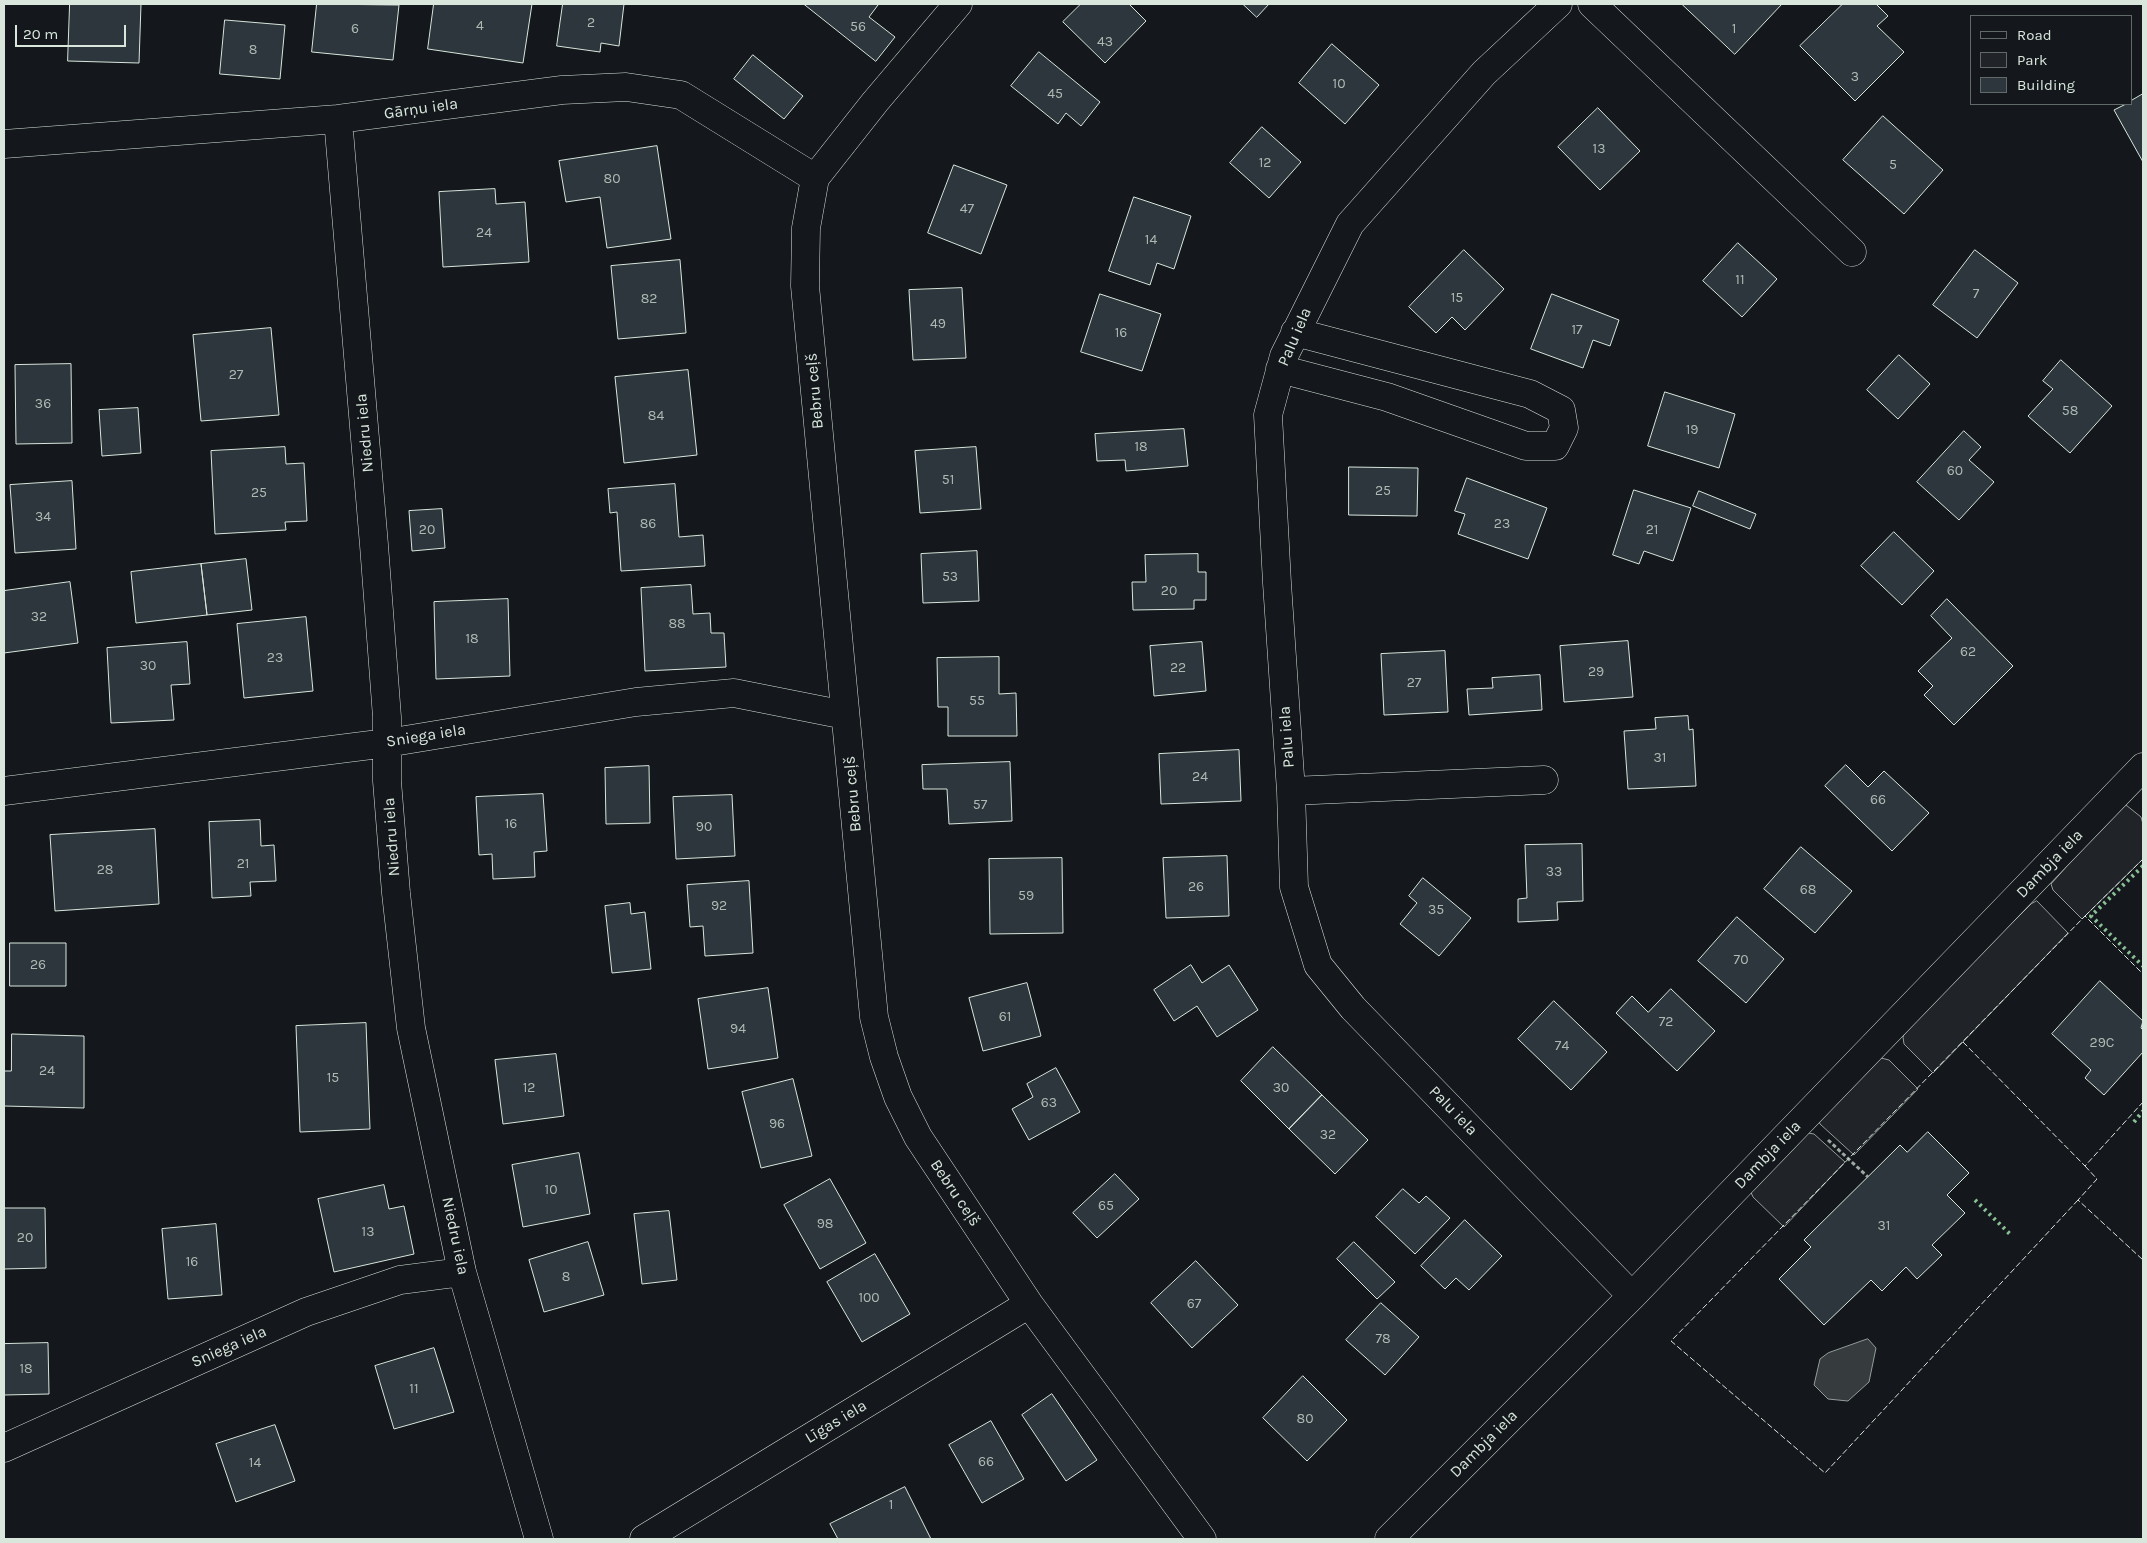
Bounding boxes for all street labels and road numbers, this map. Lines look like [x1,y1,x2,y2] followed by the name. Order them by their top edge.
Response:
[383,94,459,124] street label: Gārņu iela
[1274,305,1316,369] street label: Palu iela
[802,352,828,430] street label: Bebru ceļš
[352,393,378,473] street label: Niedru iela
[1275,705,1299,769] street label: Palu iela
[385,720,467,752] street label: Sniega iela
[840,755,866,833] street label: Bebru ceļš
[380,797,404,877] street label: Niedru iela
[2013,826,2087,902] street label: Dambja iela
[1425,1082,1481,1140] street label: Palu iela
[1731,1117,1805,1193] street label: Dambja iela
[926,1156,984,1230] street label: Bebru ceļš
[437,1195,473,1277] street label: Niedru iela
[188,1322,270,1372] street label: Sniega iela
[802,1396,870,1448] street label: Līgas iela
[1446,1406,1522,1482] street label: Dambja iela

